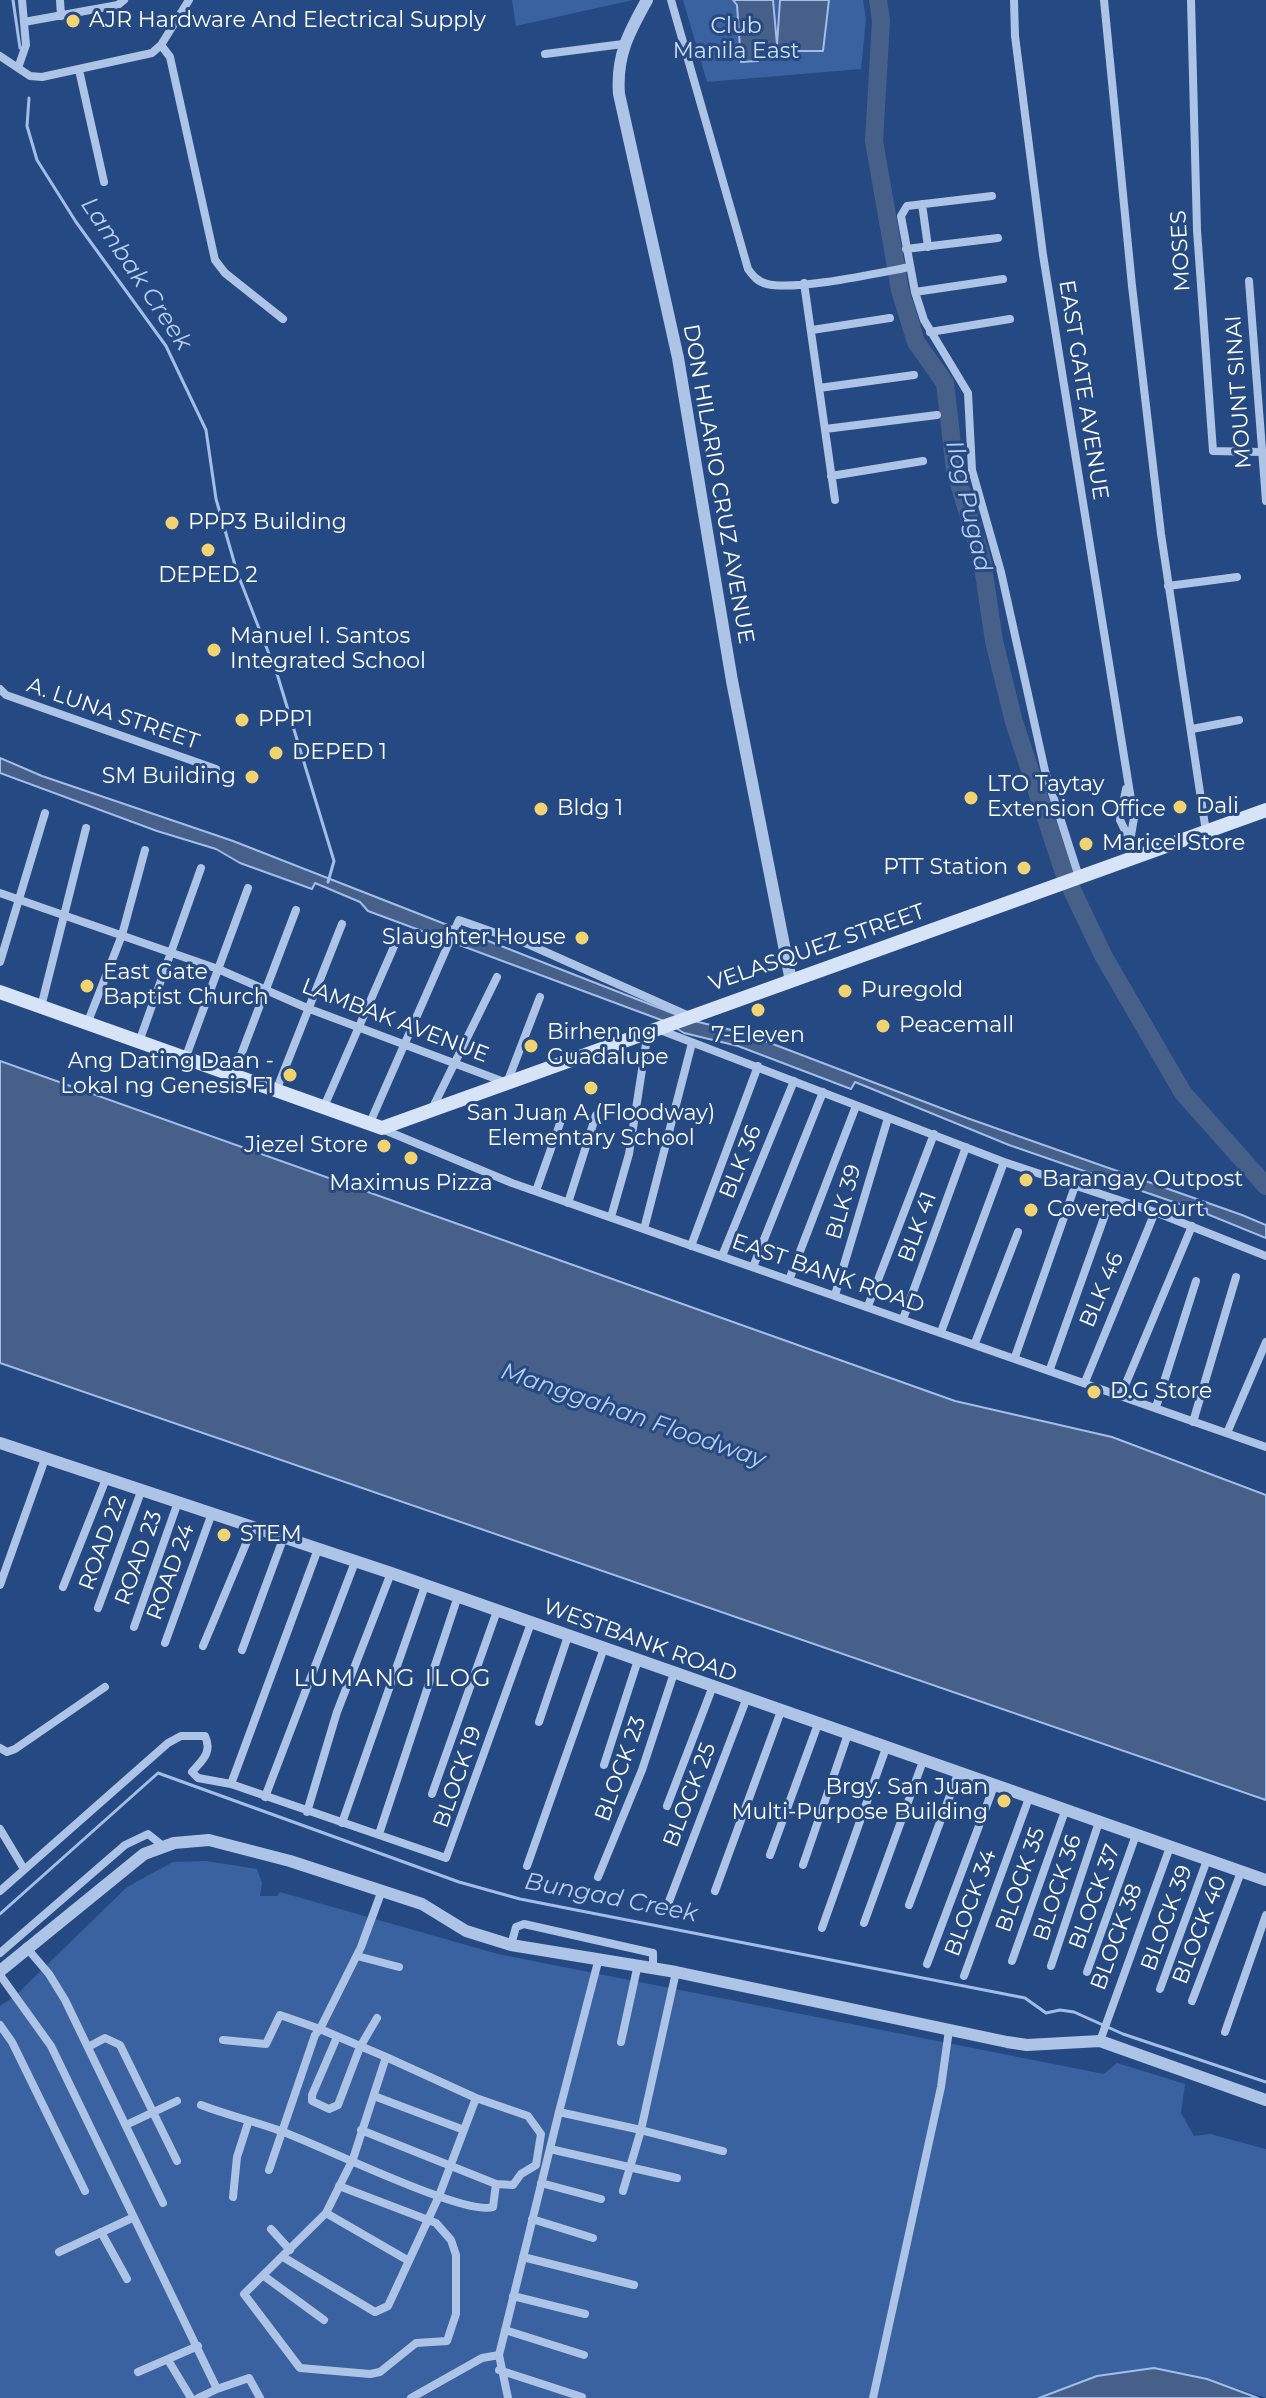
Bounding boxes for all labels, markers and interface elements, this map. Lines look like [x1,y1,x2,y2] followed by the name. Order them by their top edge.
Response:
[89,8,486,34] place label: AJR Hardware And Electrical Supply
[64,12,82,30] marker: AJR Hardware And Electrical Supply
[673,14,799,66] park label: Club Manila East
[74,192,198,356] water label: Lambak Creek
[1166,210,1196,292] street label: MOSES
[1053,278,1113,502] street label: EAST GATE AVENUE
[1220,314,1258,470] street label: MOUNT SINAI
[677,322,759,646] street label: DON HILARIO CRUZ AVENUE
[939,438,997,574] water label: Ilog Pugad
[188,510,347,536] place label: PPP3 Building
[163,514,181,532] marker: PPP3 Building
[199,541,217,559] marker: DEPED 2
[158,563,258,589] place label: DEPED 2
[230,624,426,676] place label: Manuel I. Santos Integrated School
[205,641,223,659] marker: Manuel I. Santos Integrated School
[23,672,203,756] street label: A. LUNA STREET
[258,707,313,733] place label: PPP1
[233,711,251,729] marker: PPP1
[292,740,387,766] place label: DEPED 1
[267,744,285,762] marker: DEPED 1
[102,764,236,790] place label: SM Building
[243,768,261,786] marker: SM Building
[987,772,1166,824] place label: LTO Taytay Extension Office
[962,789,980,807] marker: LTO Taytay Extension Office
[1196,794,1239,820] place label: Dali
[557,796,623,822] place label: Bldg 1
[1171,798,1189,816] marker: Dali
[532,800,550,818] marker: Bldg 1
[1102,831,1245,857] place label: Maricel Store
[1077,835,1095,853] marker: Maricel Store
[883,855,1008,881] place label: PTT Station
[1015,859,1033,877] marker: PTT Station
[706,899,928,997] street label: VELASQUEZ STREET
[382,925,566,951] place label: Slaughter House
[573,929,591,947] marker: Slaughter House
[103,960,269,1012] place label: East Gate Baptist Church
[298,973,492,1069] street label: LAMBAK AVENUE
[78,977,96,995] marker: East Gate Baptist Church
[861,978,963,1004] place label: Puregold
[836,982,854,1000] marker: Puregold
[749,1001,767,1019] marker: 7-Eleven
[899,1013,1014,1039] place label: Peacemall
[874,1017,892,1035] marker: Peacemall
[547,1020,669,1072] place label: Birhen ng Guadalupe
[711,1023,805,1049] place label: 7-Eleven
[522,1037,540,1055] marker: Birhen ng Guadalupe
[60,1049,274,1100] place label: Ang Dating Daan - Lokal ng Genesis F1
[281,1066,299,1084] marker: Ang Dating Daan - Lokal ng Genesis F1
[582,1079,600,1097] marker: San Juan A (Floodway) Elementary School
[467,1101,715,1152] place label: San Juan A (Floodway) Elementary School
[714,1121,768,1203] street label: BLK 36
[244,1133,368,1159] place label: Jiezel Store
[375,1137,393,1155] marker: Jiezel Store
[402,1149,420,1167] marker: Maximus Pizza
[821,1161,867,1243] street label: BLK 39
[1042,1167,1243,1193] place label: Barangay Outpost
[329,1171,493,1197] place label: Maximus Pizza
[1017,1171,1035,1189] marker: Barangay Outpost
[893,1188,943,1266] street label: BLK 41
[1047,1197,1205,1223] place label: Covered Court
[1022,1201,1040,1219] marker: Covered Court
[728,1229,928,1319] street label: EAST BANK ROAD
[1074,1249,1130,1331] street label: BLK 46
[497,1357,769,1475] water label: Manggahan Floodway
[1110,1379,1212,1405] place label: D.G Store
[1085,1383,1103,1401] marker: D.G Store
[74,1492,132,1594] street label: ROAD 22
[110,1507,168,1609] street label: ROAD 23
[141,1520,201,1624] street label: ROAD 24
[240,1522,302,1548] place label: STEM
[215,1526,233,1544] marker: STEM
[539,1594,741,1688] street label: WESTBANK ROAD
[293,1665,493,1693] district label: LUMANG ILOG
[590,1713,652,1825] street label: BLOCK 23
[428,1723,488,1831] street label: BLOCK 19
[658,1739,722,1851] street label: BLOCK 25
[732,1775,988,1826] place label: Brgy. San Juan Multi-Purpose Building
[995,1792,1013,1810] marker: Brgy. San Juan Multi-Purpose Building
[991,1824,1051,1936] street label: BLOCK 35
[1028,1831,1088,1945] street label: BLOCK 36
[1064,1841,1126,1953] street label: BLOCK 37
[940,1846,1002,1960] street label: BLOCK 34
[1136,1862,1198,1974] street label: BLOCK 39
[522,1867,700,1929] water label: Bungad Creek
[1167,1872,1233,1988] street label: BLOCK 40
[1086,1880,1148,1994] street label: BLOCK 38

